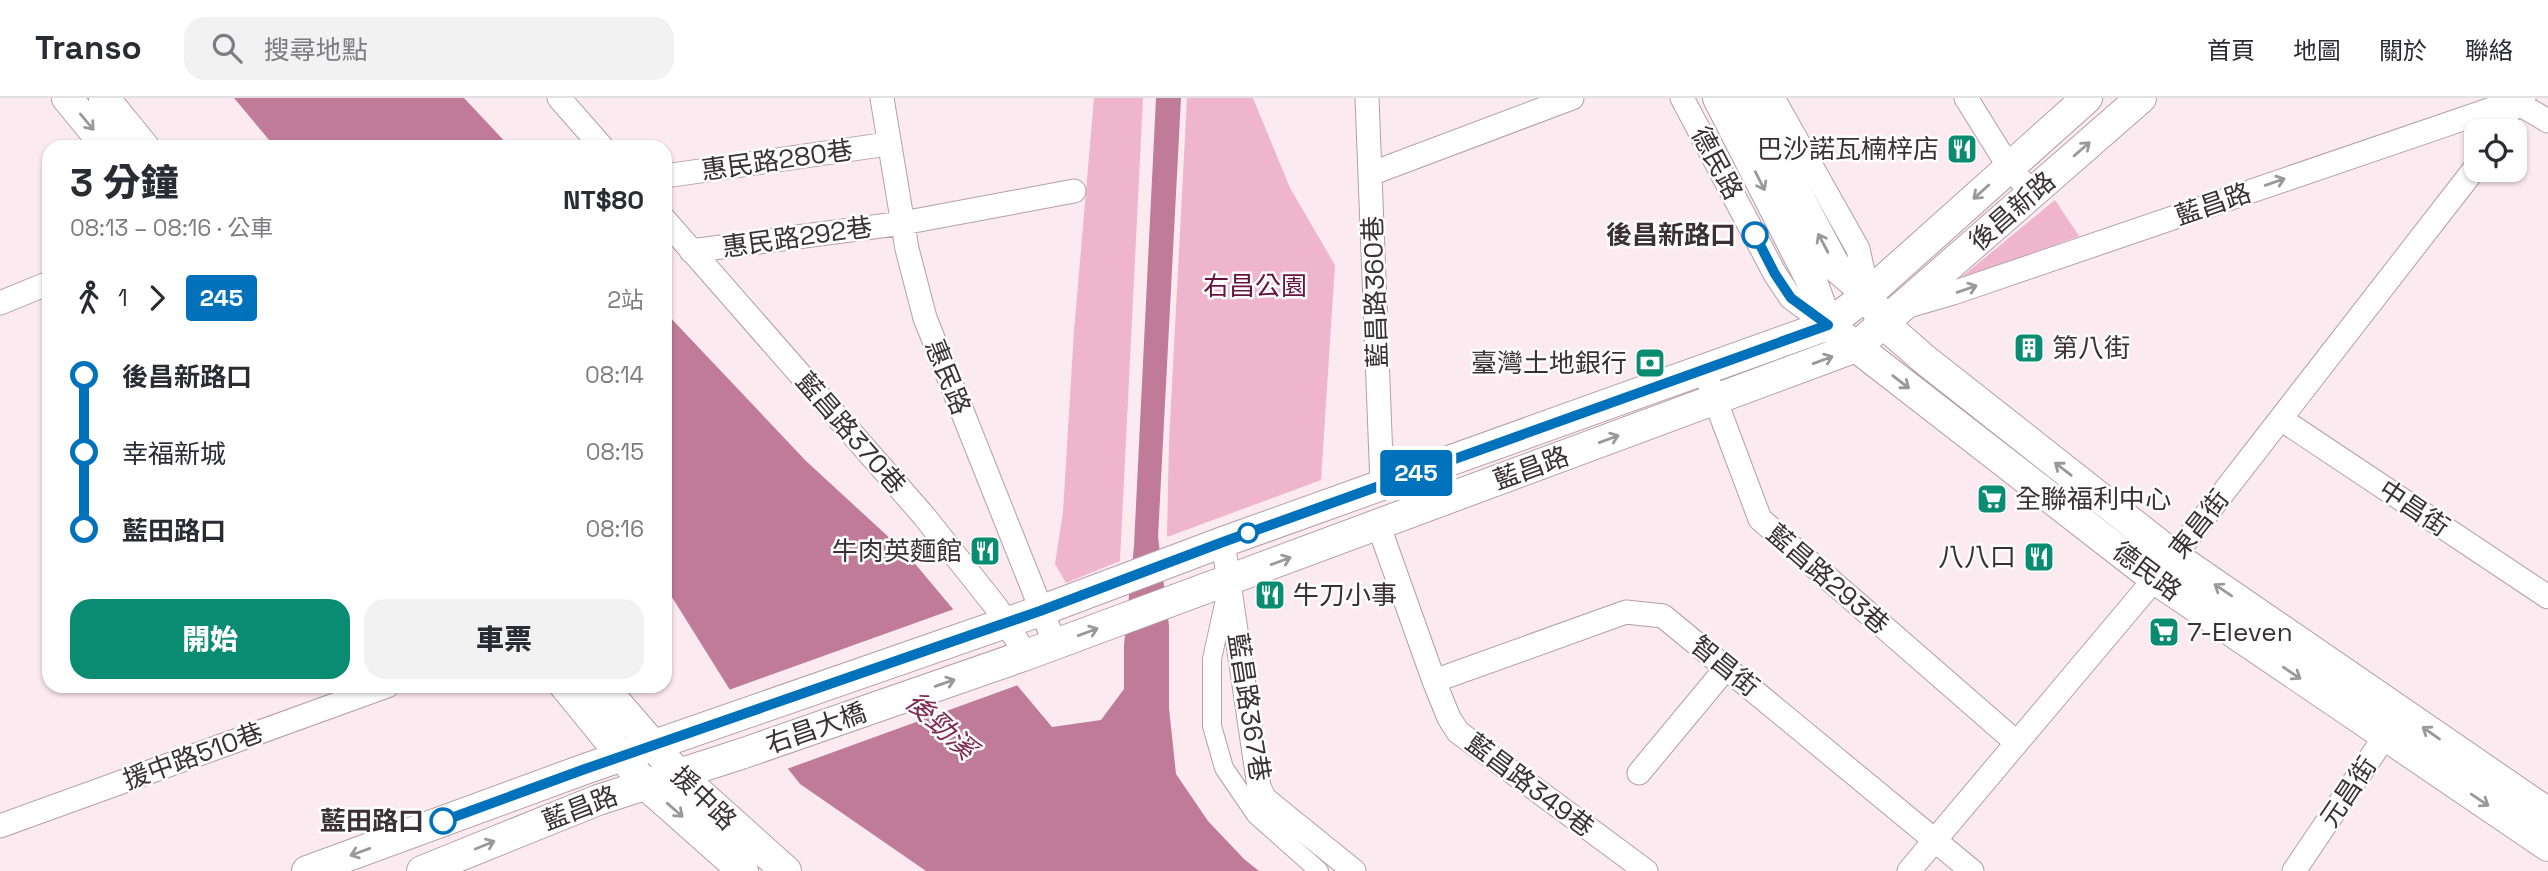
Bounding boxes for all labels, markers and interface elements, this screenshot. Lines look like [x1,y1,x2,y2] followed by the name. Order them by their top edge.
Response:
[184,17,674,80] search box
[35,27,142,69] text: Transo
[208,29,246,67] icon: search
[264,33,368,67] text: 搜尋地點
[2207,35,2255,66] text: 首頁
[2293,35,2341,66] text: 地圖
[2379,35,2427,66] text: 關於
[2465,35,2513,66] text: 聯絡
[79,113,95,131] one-way arrow
[2464,119,2527,182] map controls
[2464,119,2527,182] button: locate
[1684,121,1750,205] street label: 德民路
[1757,132,1939,166] place label: 巴沙諾瓦楠梓店
[1945,132,1979,166] restaurant icon: 巴沙諾瓦楠梓店
[699,133,855,187] street label: 惠民路280巷
[2073,141,2091,157] one-way arrow
[70,159,179,207] text: 3 分鐘
[1962,164,2062,258] street label: 後昌新路
[1753,170,1767,190] one-way arrow
[2171,175,2255,233] street label: 藍昌路
[2263,175,2285,187] one-way arrow
[563,183,644,217] text: NT$80
[1972,184,1990,200] one-way arrow
[720,210,874,264] street label: 惠民路292巷
[70,213,274,243] text: 08:13 – 08:16 · 公車
[1355,215,1395,369] street label: 藍昌路360巷
[1606,218,1736,252] place label: 後昌新路口
[1742,222,1768,248] marker: 後昌新路口
[1816,234,1830,254] one-way arrow
[1203,269,1307,303] park label: 右昌公園
[70,279,108,317] icon: walk
[138,279,176,317] icon: forward
[200,282,243,313] text: 245
[1956,282,1978,295] one-way arrow
[118,283,128,313] text: 1
[607,285,644,315] text: 2站
[2012,331,2046,365] building icon: 第八街
[2052,331,2130,365] place label: 第八街
[918,334,978,420] street label: 惠民路
[1471,346,1627,380] place label: 臺灣土地銀行
[1633,346,1667,380] bank icon: 臺灣土地銀行
[1811,353,1833,365] one-way arrow
[122,360,252,394] text: 後昌新路口
[585,360,644,390] text: 08:14
[789,365,913,501] street label: 藍昌路370巷
[1892,375,1910,390] one-way arrow
[1598,432,1620,444] one-way arrow
[122,437,226,471] text: 幸福新城
[586,437,644,467] text: 08:15
[1489,439,1573,497] street label: 藍昌路
[1376,450,1456,496] line badge: 245
[1394,457,1438,488] text: 245
[2054,462,2072,477] one-way arrow
[2372,472,2456,544] street label: 中昌街
[1975,482,2009,516] supermarket icon: 全聯福利中心
[2015,482,2171,516] place label: 全聯福利中心
[2162,483,2236,565] street label: 東昌街
[122,514,226,548] text: 藍田路口
[585,514,644,544] text: 08:16
[1760,517,1896,641] street label: 藍昌路293巷
[1238,523,1258,543] unlabelled marker
[832,534,962,568] place label: 牛肉英麵館
[968,534,1002,568] restaurant icon: 牛肉英麵館
[2106,534,2188,608] street label: 德民路
[1938,540,2016,574] place label: 八八口
[2022,540,2056,574] restaurant icon: 八八口
[1270,553,1292,566] one-way arrow
[1253,578,1287,612] restaurant icon: 牛刀小事
[1293,578,1397,612] place label: 牛刀小事
[2214,583,2234,597] one-way arrow
[70,599,350,679] button: 開始
[364,599,644,679] button: 車票
[2147,615,2181,649] supermarket icon: 7-Eleven
[2187,615,2293,649] place label: 7-Eleven
[1076,625,1098,637] one-way arrow
[1684,628,1766,704] street label: 智昌街
[1220,630,1278,784] street label: 藍昌路367巷
[2282,666,2301,680] one-way arrow
[933,676,955,688] one-way arrow
[898,683,987,770] water label: 後勁溪
[761,695,871,761] street label: 右昌大橋
[118,715,268,797] street label: 援中路510巷
[1459,726,1601,844] street label: 藍昌路349巷
[2422,726,2441,740] one-way arrow
[2312,750,2384,834] street label: 元昌街
[664,759,744,837] street label: 援中路
[537,778,623,838] street label: 藍昌路
[2470,794,2490,808] one-way arrow
[665,802,683,818] one-way arrow
[320,804,424,838] place label: 藍田路口
[430,808,456,834] marker: 藍田路口
[474,838,495,851] one-way arrow
[349,847,371,859] one-way arrow

